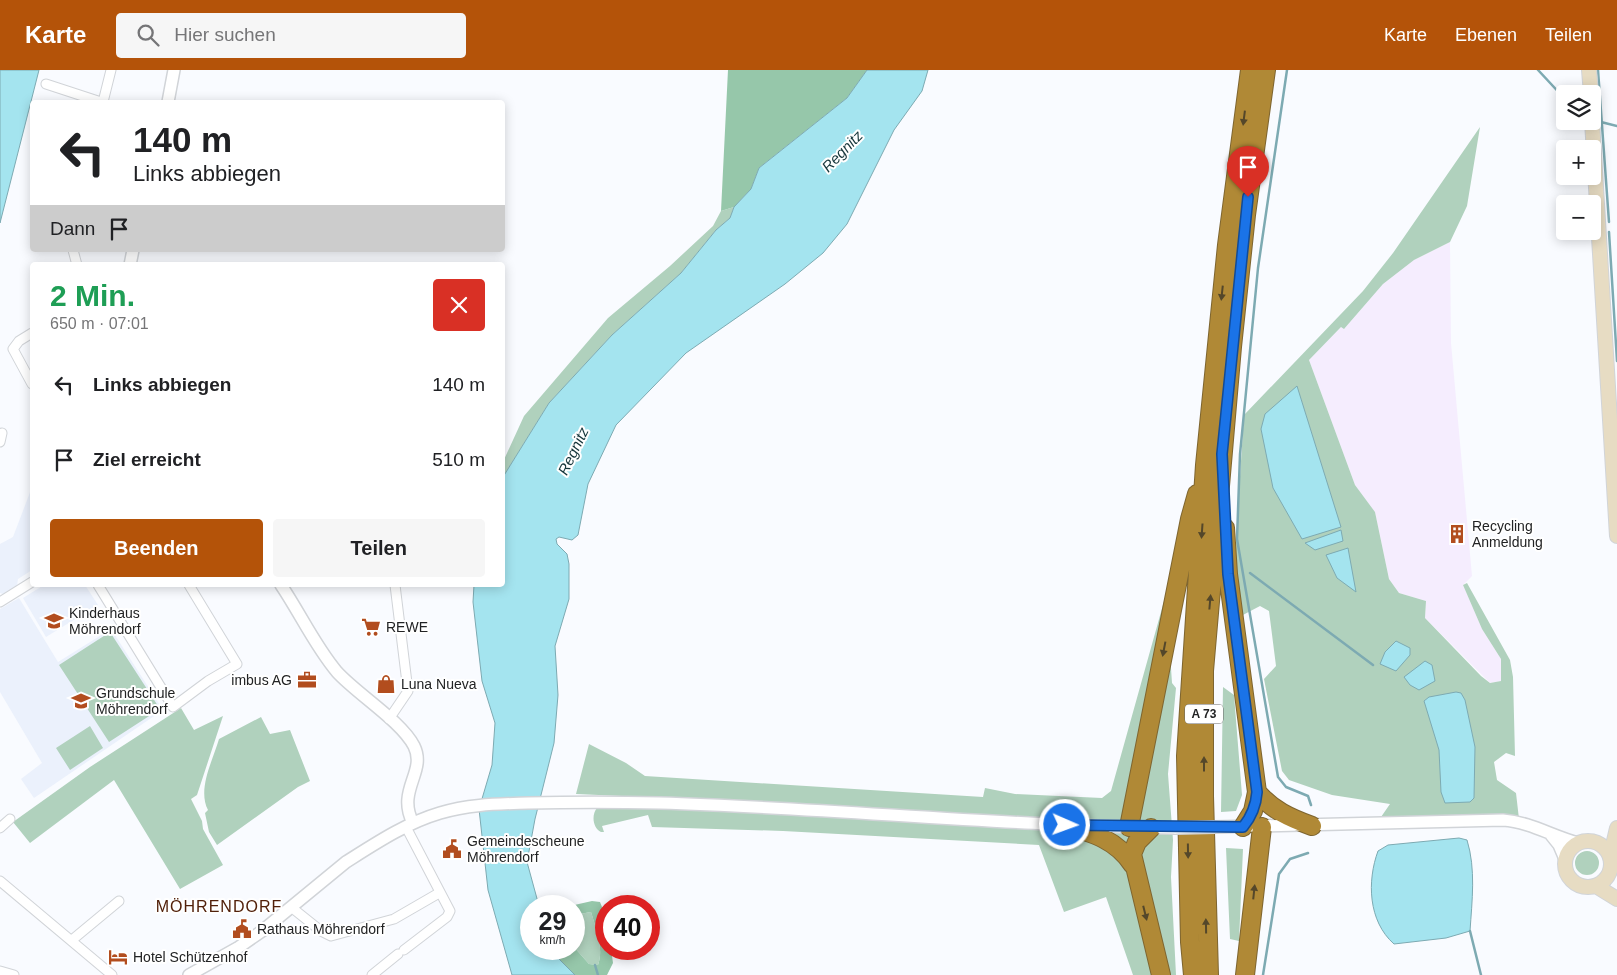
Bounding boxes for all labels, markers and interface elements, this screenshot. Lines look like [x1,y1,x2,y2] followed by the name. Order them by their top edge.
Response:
[116,13,466,58] search box
[25,21,86,48] text: Karte
[134,21,162,49] icon: search
[174,24,276,45] text: Hier suchen
[1384,25,1427,45] text: Karte
[1455,25,1517,45] text: Ebenen
[1545,25,1592,45] text: Teilen
[1556,85,1601,240] map controls
[1556,85,1601,130] button: layers
[1239,111,1247,127] one-way arrow
[50,120,115,185] icon: left
[133,120,232,159] text: 140 m
[818,126,866,175] water label: Regnitz
[1556,140,1601,185] button: +
[1227,146,1269,197] pin
[1234,153,1262,181] icon: arrive
[133,161,281,186] text: Links abbiegen
[1556,195,1601,240] button: −
[105,215,133,243] icon: arrive
[50,218,95,239] text: Dann
[50,279,135,312] text: 2 Min.
[433,279,485,331] button: close
[1218,285,1226,301] one-way arrow
[50,315,149,332] text: 650 m · 07:01
[50,371,78,399] icon: left
[93,374,231,395] text: Links abbiegen
[432,374,485,395] text: 140 m
[554,424,592,478] water label: Regnitz
[50,446,78,474] icon: arrive
[93,449,201,470] text: Ziel erreicht
[432,449,485,470] text: 510 m
[1472,518,1543,550] place label: Recycling Anmeldung
[50,519,263,577] button: Beenden
[273,519,485,577] button: Teilen
[1446,523,1468,545] building icon: Recycling Anmeldung
[1198,524,1206,540] one-way arrow
[1206,593,1214,609] one-way arrow
[69,605,141,637] place label: Kinderhaus Möhrendorf
[43,610,65,632] school or university icon: Kinderhaus Möhrendorf
[360,616,382,638] supermarket icon: REWE
[386,619,428,635] place label: REWE
[1160,642,1168,658] one-way arrow
[296,669,318,691] office icon: imbus AG
[231,672,292,688] place label: imbus AG
[375,673,397,695] shop icon: Luna Nueva
[401,676,477,692] place label: Luna Nueva
[96,685,176,717] place label: Grundschule Möhrendorf
[70,690,92,712] school or university icon: Grundschule Möhrendorf
[1185,704,1223,724] road number: A 73
[1200,756,1208,772] one-way arrow
[1038,798,1090,850] position arrow
[467,833,585,865] place label: Gemeindescheune Möhrendorf
[441,838,463,860] public building icon: Gemeindescheune Möhrendorf
[1184,843,1192,859] one-way arrow
[1250,883,1258,899] one-way arrow
[595,895,660,960] speed limit sign: 40
[156,898,282,915] district label: MÖHRENDORF
[1141,905,1149,920] one-way arrow
[539,907,566,935] text: 29
[231,918,253,940] public building icon: Rathaus Möhrendorf
[1202,918,1210,934] one-way arrow
[257,921,385,937] place label: Rathaus Möhrendorf
[539,933,566,947] text: km/h
[107,946,129,968] hotel icon: Hotel Schützenhof
[133,949,248,965] place label: Hotel Schützenhof

